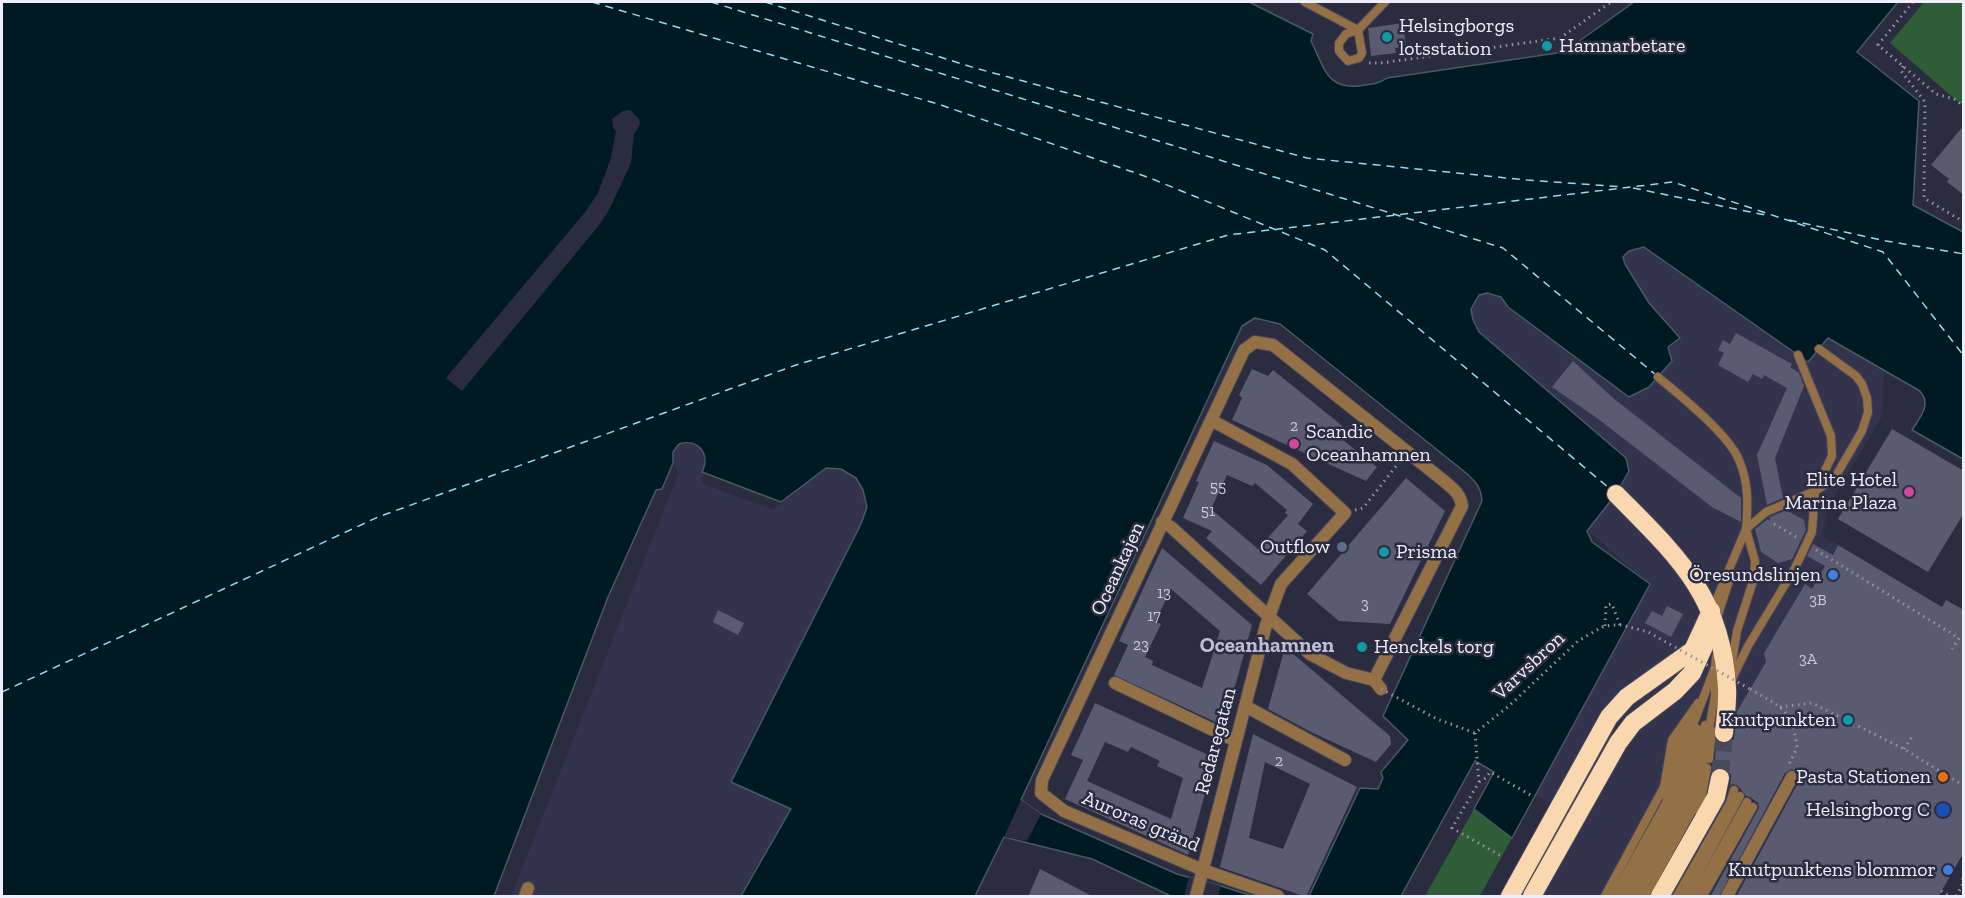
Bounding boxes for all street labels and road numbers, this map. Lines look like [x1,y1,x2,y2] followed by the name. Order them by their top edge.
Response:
[1086,518,1150,620] street label: Oceankajen
[1488,627,1570,705] street label: Varvsbron
[1190,685,1242,797] street label: Redaregatan
[1079,786,1203,858] street label: Auroras gränd

